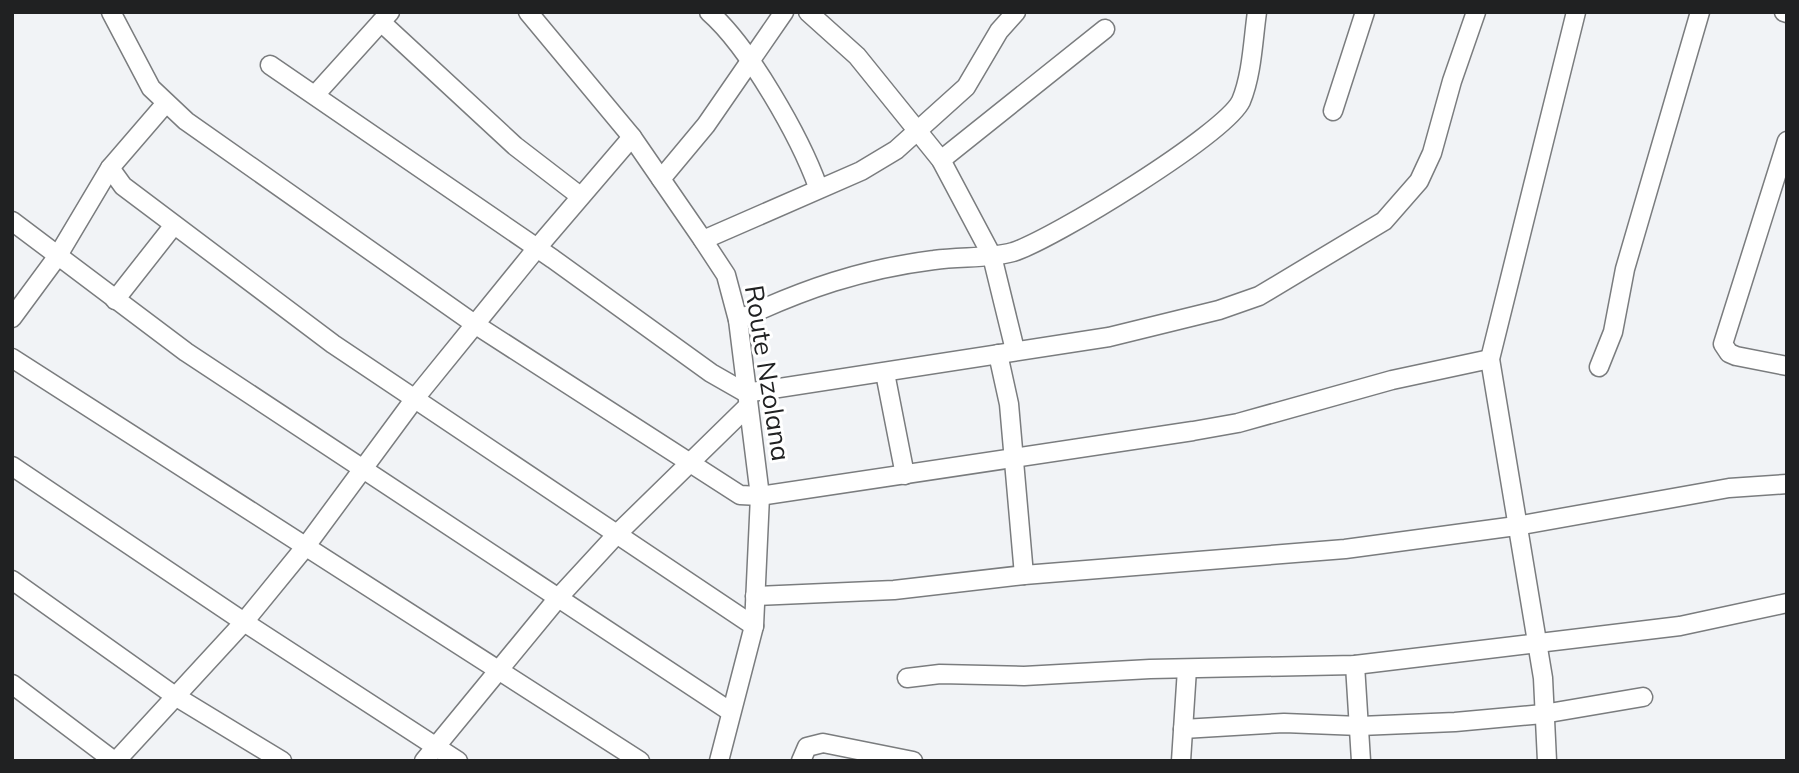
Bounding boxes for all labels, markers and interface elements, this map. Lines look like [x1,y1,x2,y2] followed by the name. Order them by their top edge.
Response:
[738,283,798,463] street label: Route Nzolana

